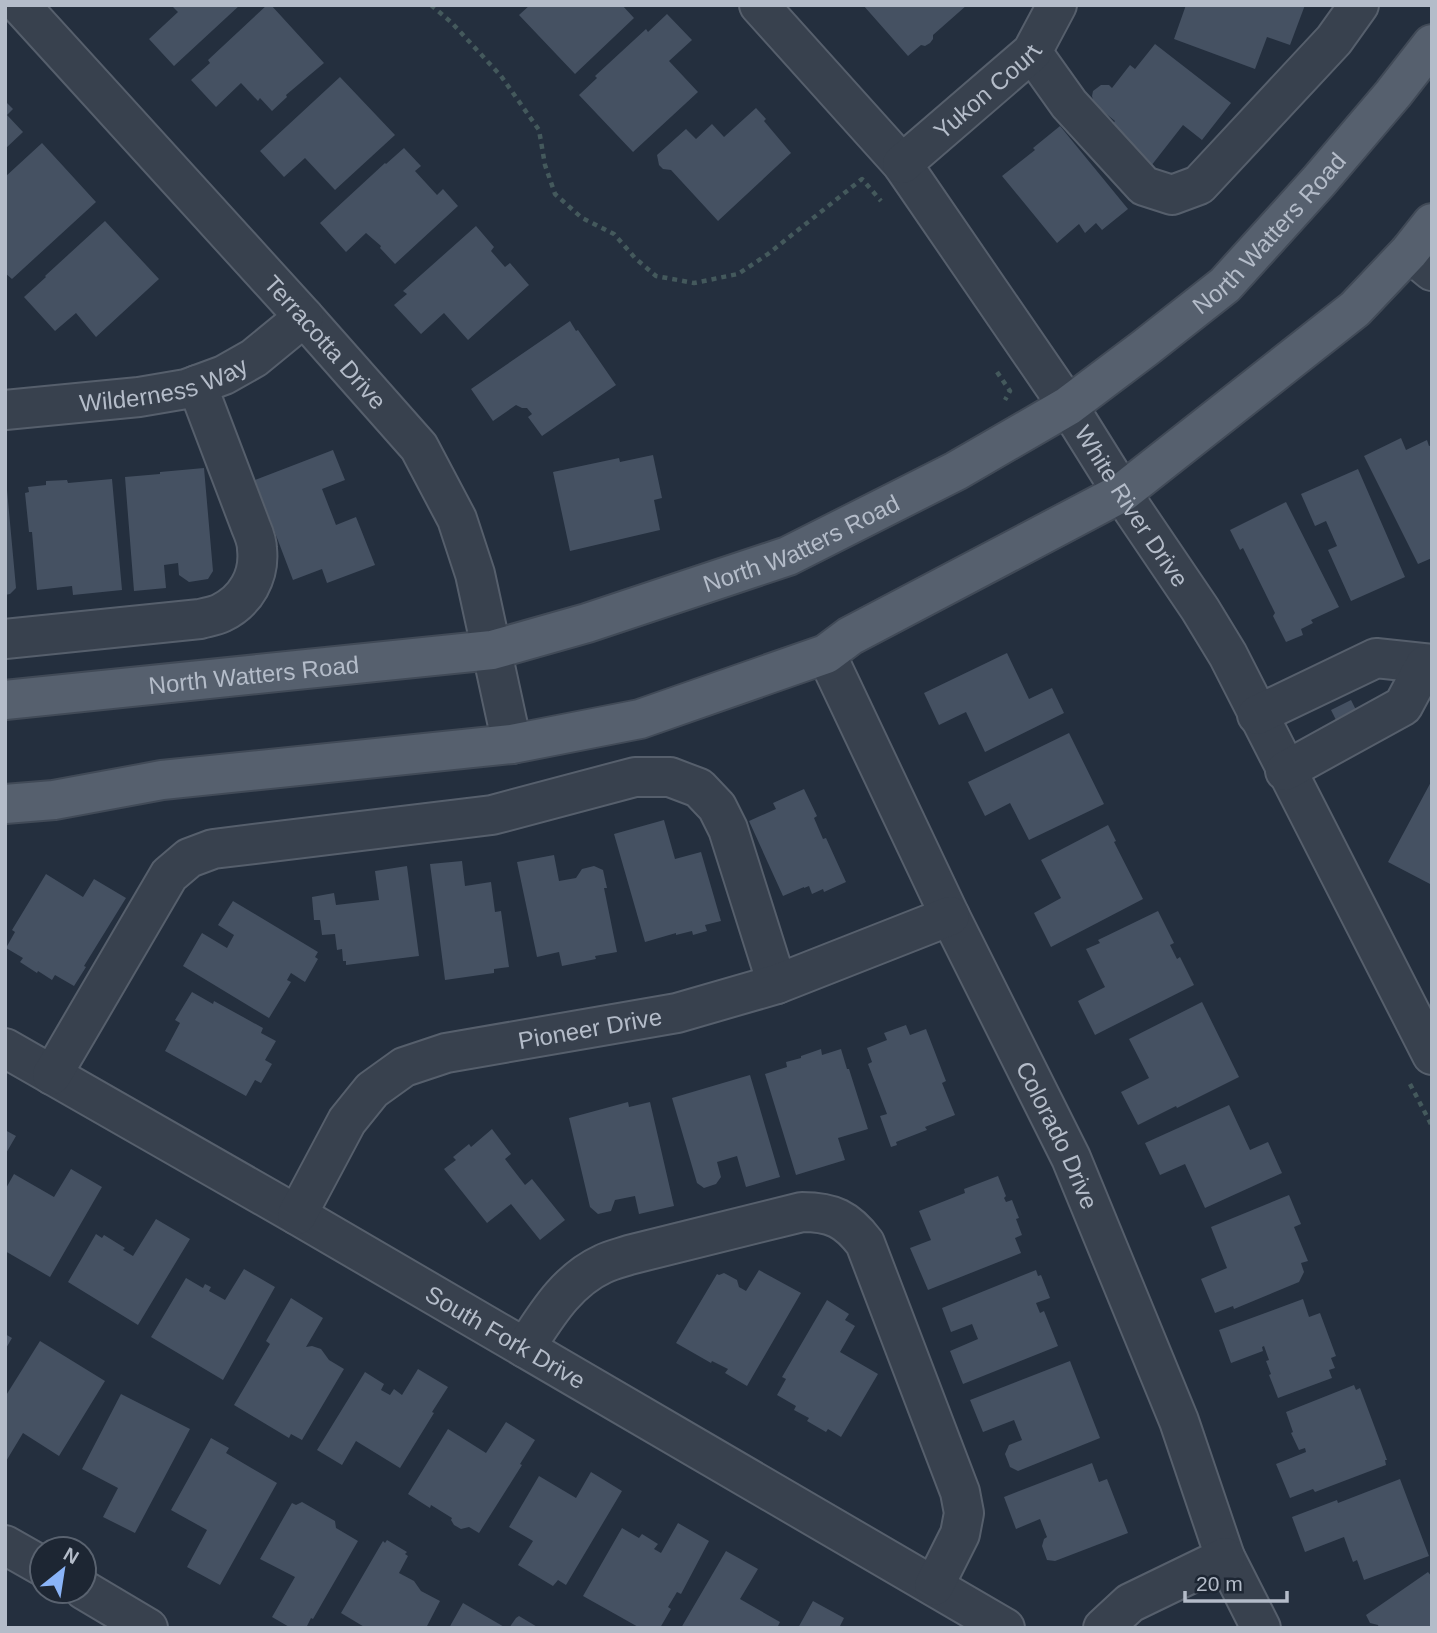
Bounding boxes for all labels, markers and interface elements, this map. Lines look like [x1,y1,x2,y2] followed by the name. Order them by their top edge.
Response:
[928,40,1047,144] street label: Yukon Court
[1187,147,1351,319] street label: North Watters Road
[259,270,392,414] street label: Terracotta Drive
[78,351,252,416] street label: Wilderness Way
[1070,420,1194,592] street label: White River Drive
[699,489,903,597] street label: North Watters Road
[147,650,360,699] street label: North Watters Road
[516,1002,664,1054] street label: Pioneer Drive
[1011,1057,1104,1213] street label: Colorado Drive
[421,1280,590,1394] street label: South Fork Drive
[28,1535,98,1605] north arrow
[60,1543,82,1568] text: N
[1185,1560,1286,1604] scale bar
[1196,1572,1243,1595] text: 20 m

